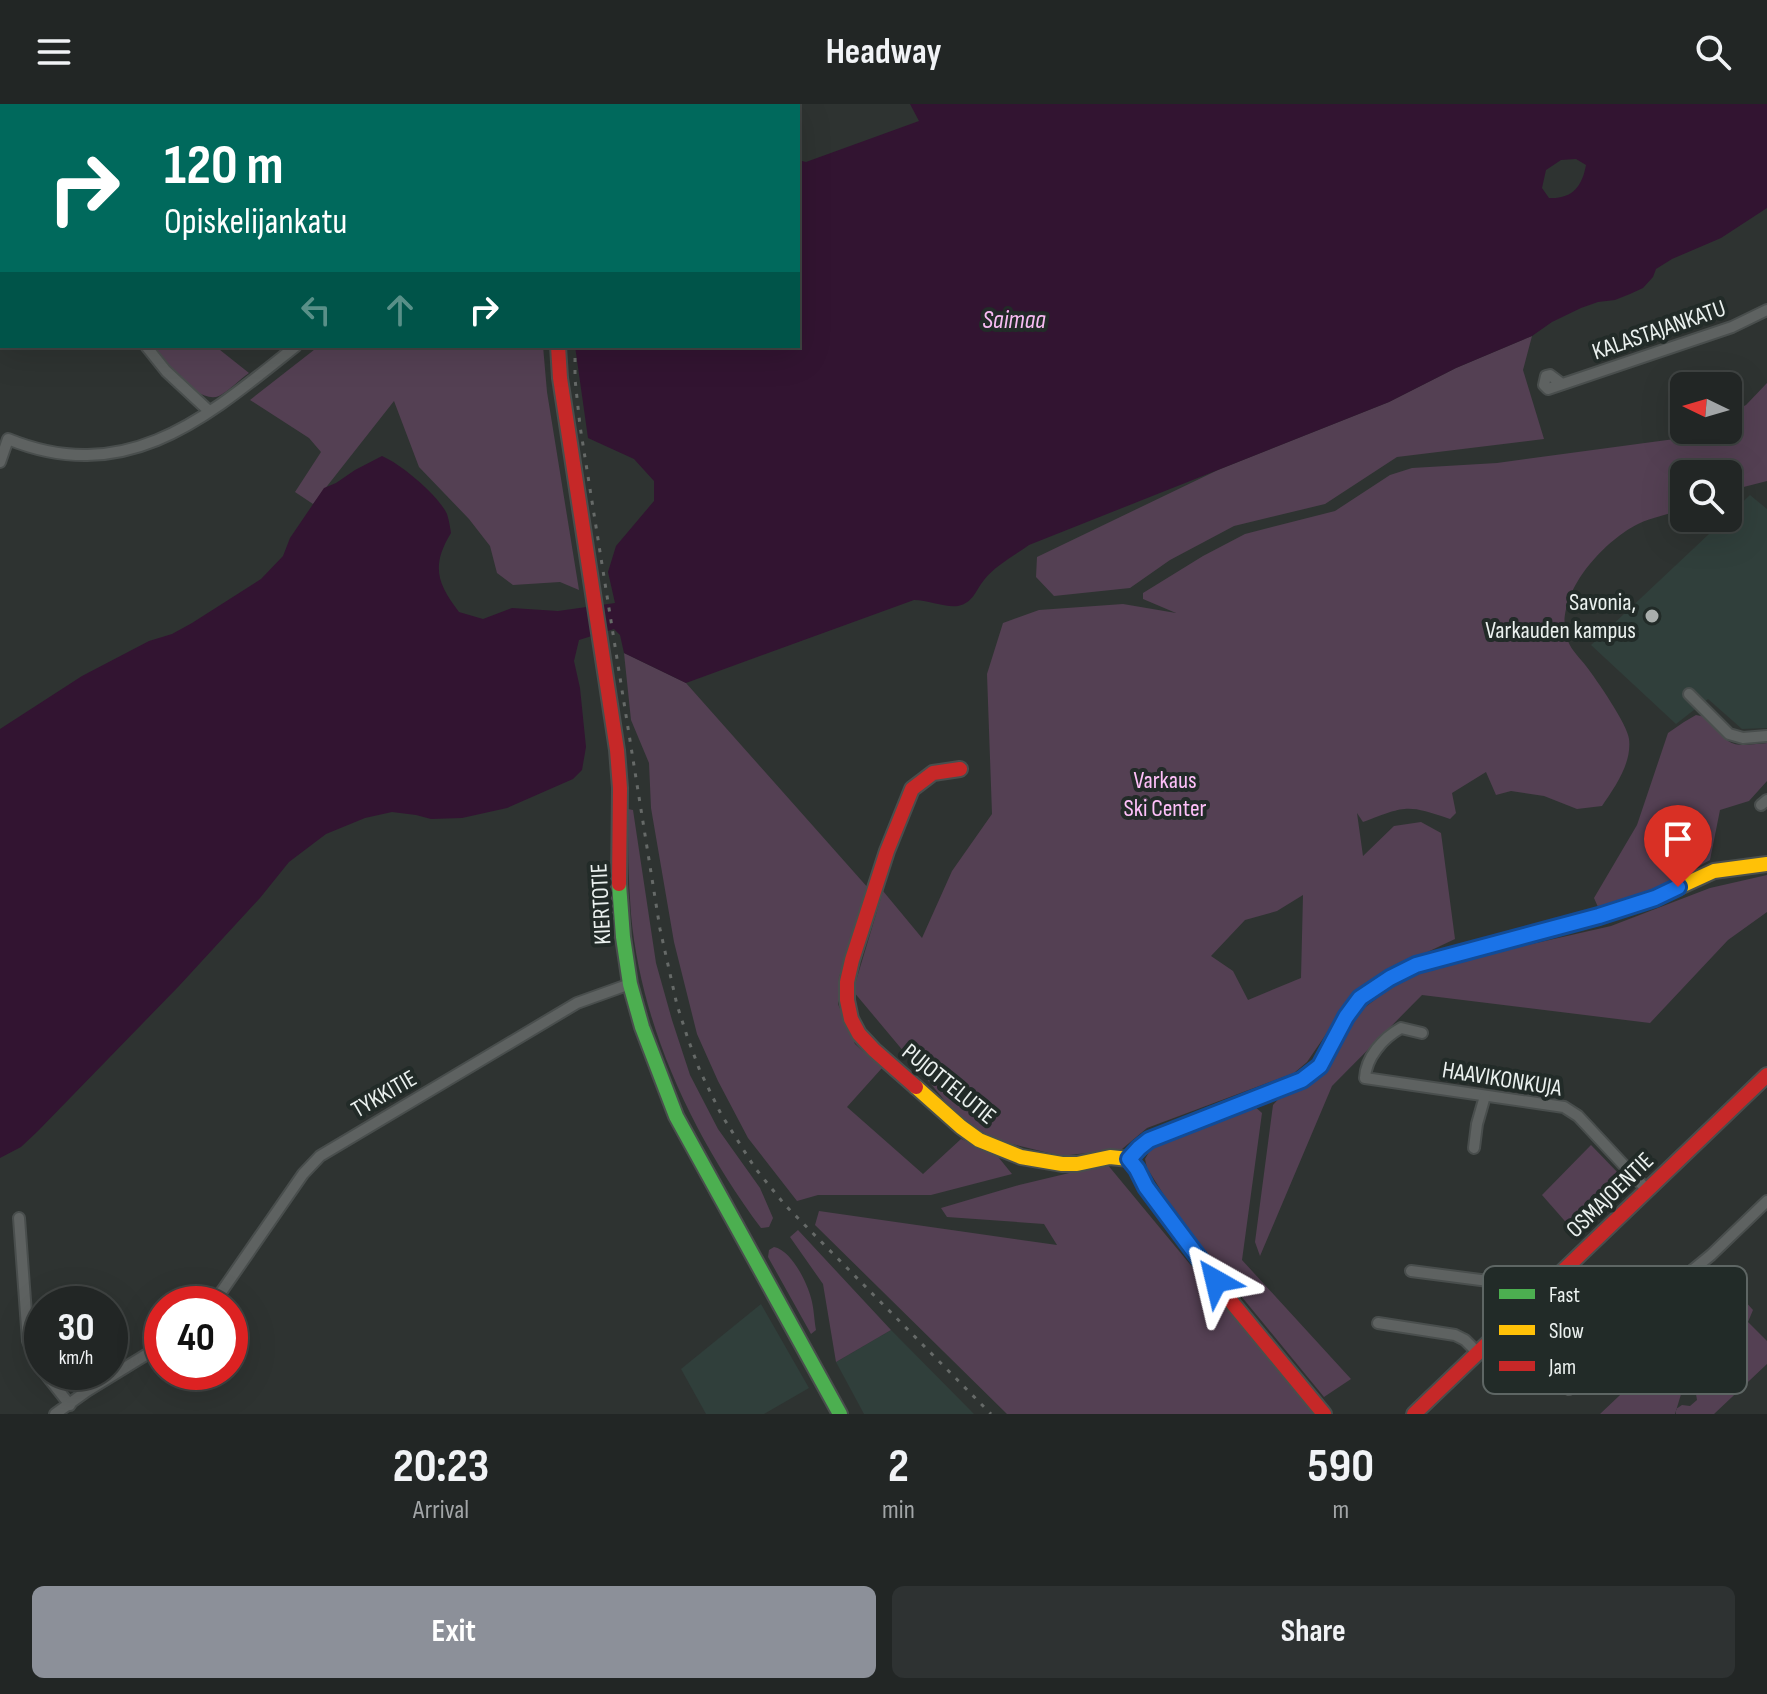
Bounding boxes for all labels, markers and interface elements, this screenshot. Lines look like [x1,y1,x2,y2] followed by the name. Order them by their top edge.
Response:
[32,30,76,74] icon: menu
[1691,30,1735,74] icon: search
[826,31,941,74] text: Headway
[164,133,284,200] text: 120 m
[32,136,136,240] icon: right
[164,201,347,244] text: Opiskelijankatu
[294,288,338,332] icon: left
[378,288,422,332] icon: ahead
[462,288,506,332] icon: right
[1588,294,1730,366] street label: KALASTAJANKATU
[982,305,1046,336] water label: Saimaa
[1670,372,1742,444] north arrow
[1670,372,1742,532] map controls
[1670,460,1742,532] button: search
[1485,588,1636,645] place label: Savonia, Varkauden kampus
[1643,607,1661,625] marker: Savonia, Varkauden kampus
[1124,766,1207,823] park label: Varkaus Ski Center
[1644,805,1712,887] pin
[1656,817,1700,861] icon: arrive
[584,863,618,945] street label: KIERTOTIE
[896,1037,1002,1131] street label: PUJOTTELUTIE
[1440,1055,1564,1103] street label: HAAVIKONKUJA
[346,1064,422,1124] street label: TYKKITIE
[1560,1146,1660,1244] street label: OSMAJOENTIE
[1174,1239,1258,1323] position arrow
[1483,1266,1747,1394] legend
[1549,1282,1580,1309] text: Fast
[144,1286,248,1390] speed limit sign: 40
[58,1304,94,1352] text: 30
[1549,1318,1584,1345] text: Slow
[59,1346,93,1370] text: km/h
[1548,1354,1576,1381] text: Jam
[393,1438,489,1495] text: 20:23
[888,1438,909,1495] text: 2
[1308,1438,1374,1495] text: 590
[413,1495,469,1526] text: Arrival
[882,1495,915,1526] text: min
[1333,1495,1349,1526] text: m
[32,1586,876,1678] button: Exit
[892,1586,1735,1678] button: Share

